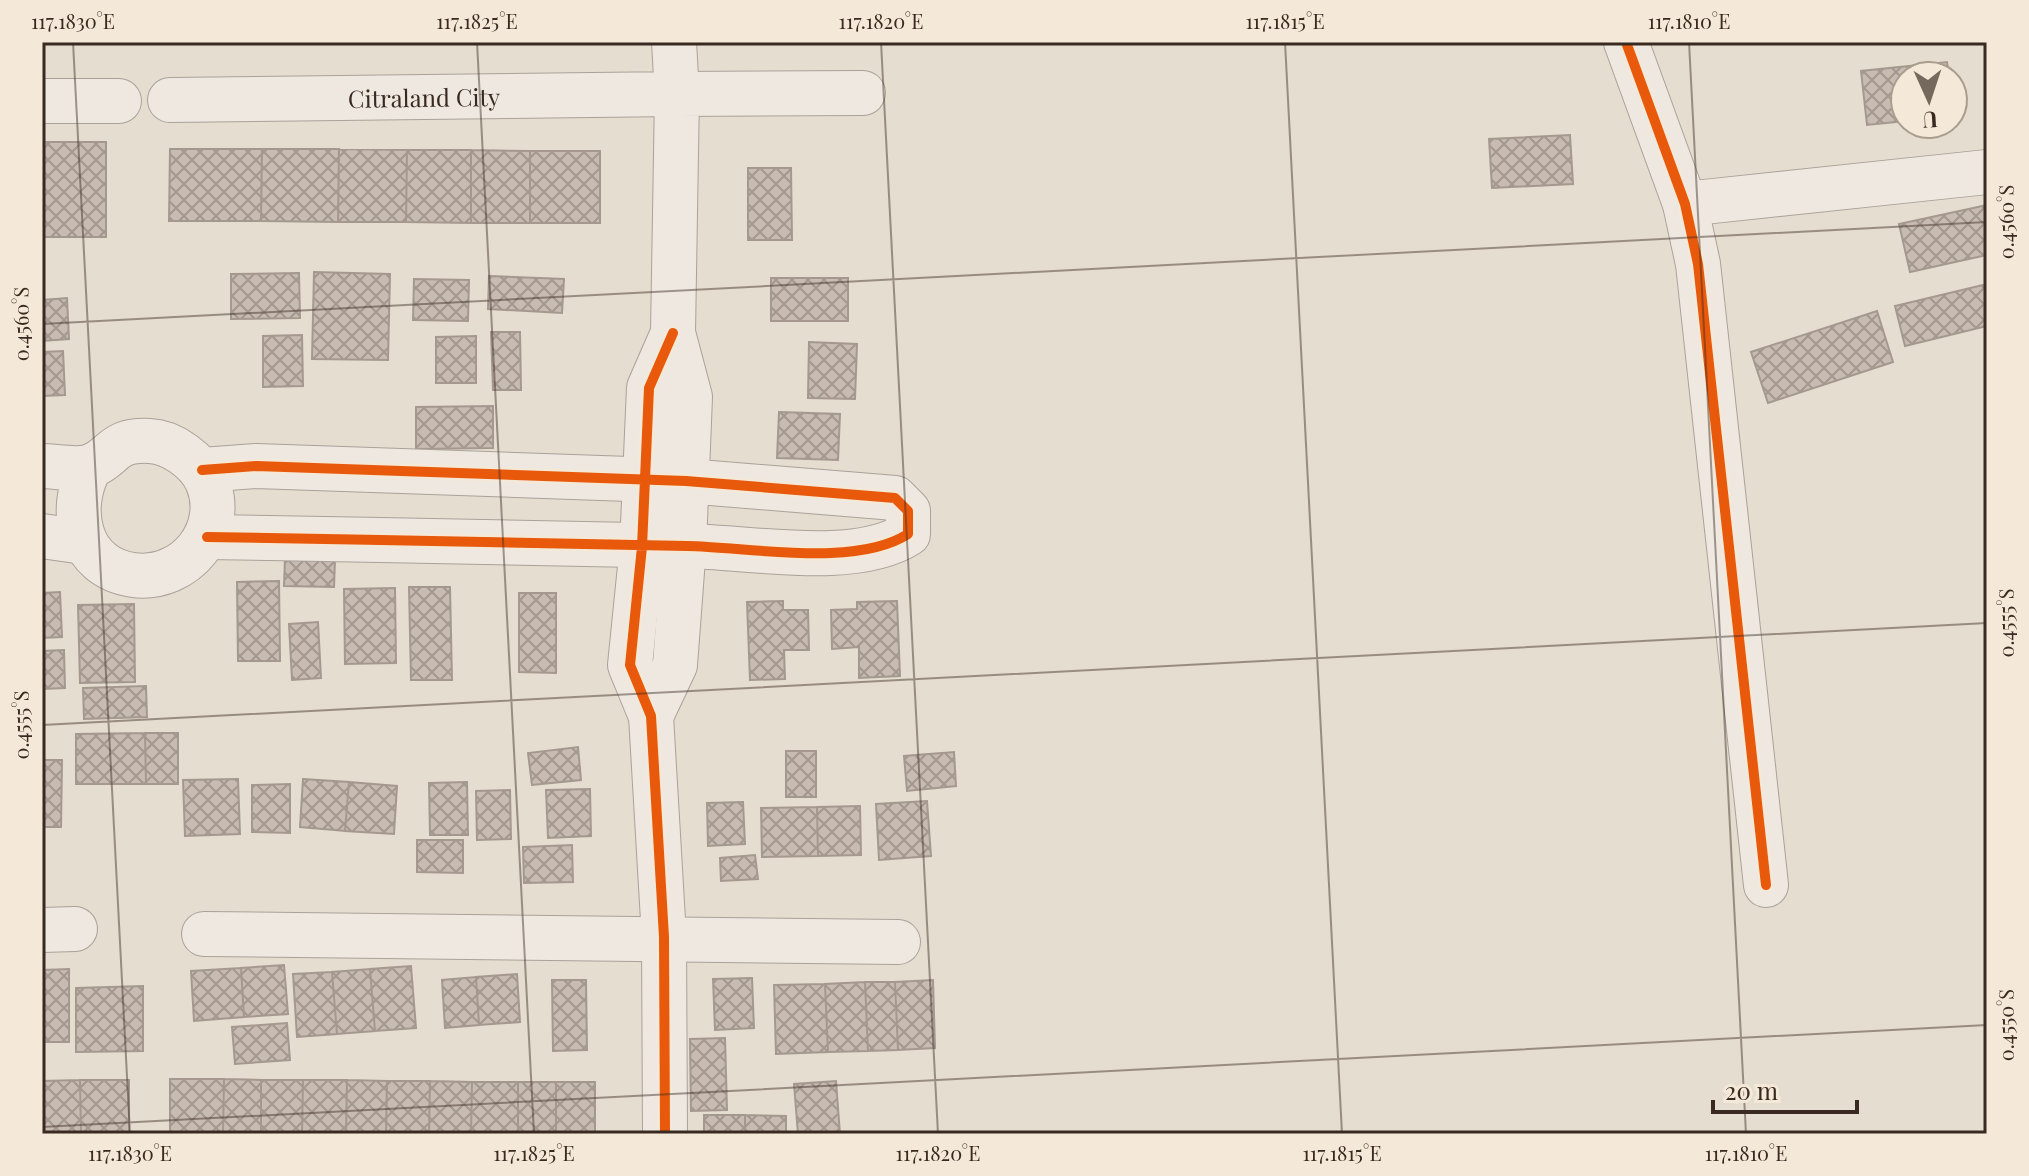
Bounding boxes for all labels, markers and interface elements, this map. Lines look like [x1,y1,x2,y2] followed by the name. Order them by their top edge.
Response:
[31,7,115,34] text: 117.1830°E
[436,7,518,34] text: 117.1825°E
[839,7,923,34] text: 117.1820°E
[1245,7,1325,34] text: 117.1815°E
[1648,7,1730,34] text: 117.1810°E
[1889,60,1969,140] north arrow
[348,80,500,114] street label: Citraland City
[1922,106,1938,136] text: U
[1992,185,2019,259] text: 0.4560°S
[7,287,34,361] text: 0.4560°S
[1992,588,2019,658] text: 0.4555°S
[7,690,34,760] text: 0.4555°S
[1992,989,2019,1061] text: 0.4550°S
[1713,1064,1857,1114] scale bar
[1725,1074,1778,1106] text: 20 m
[88,1139,172,1166] text: 117.1830°E
[493,1139,575,1166] text: 117.1825°E
[896,1139,980,1166] text: 117.1820°E
[1302,1139,1382,1166] text: 117.1815°E
[1705,1139,1787,1166] text: 117.1810°E

